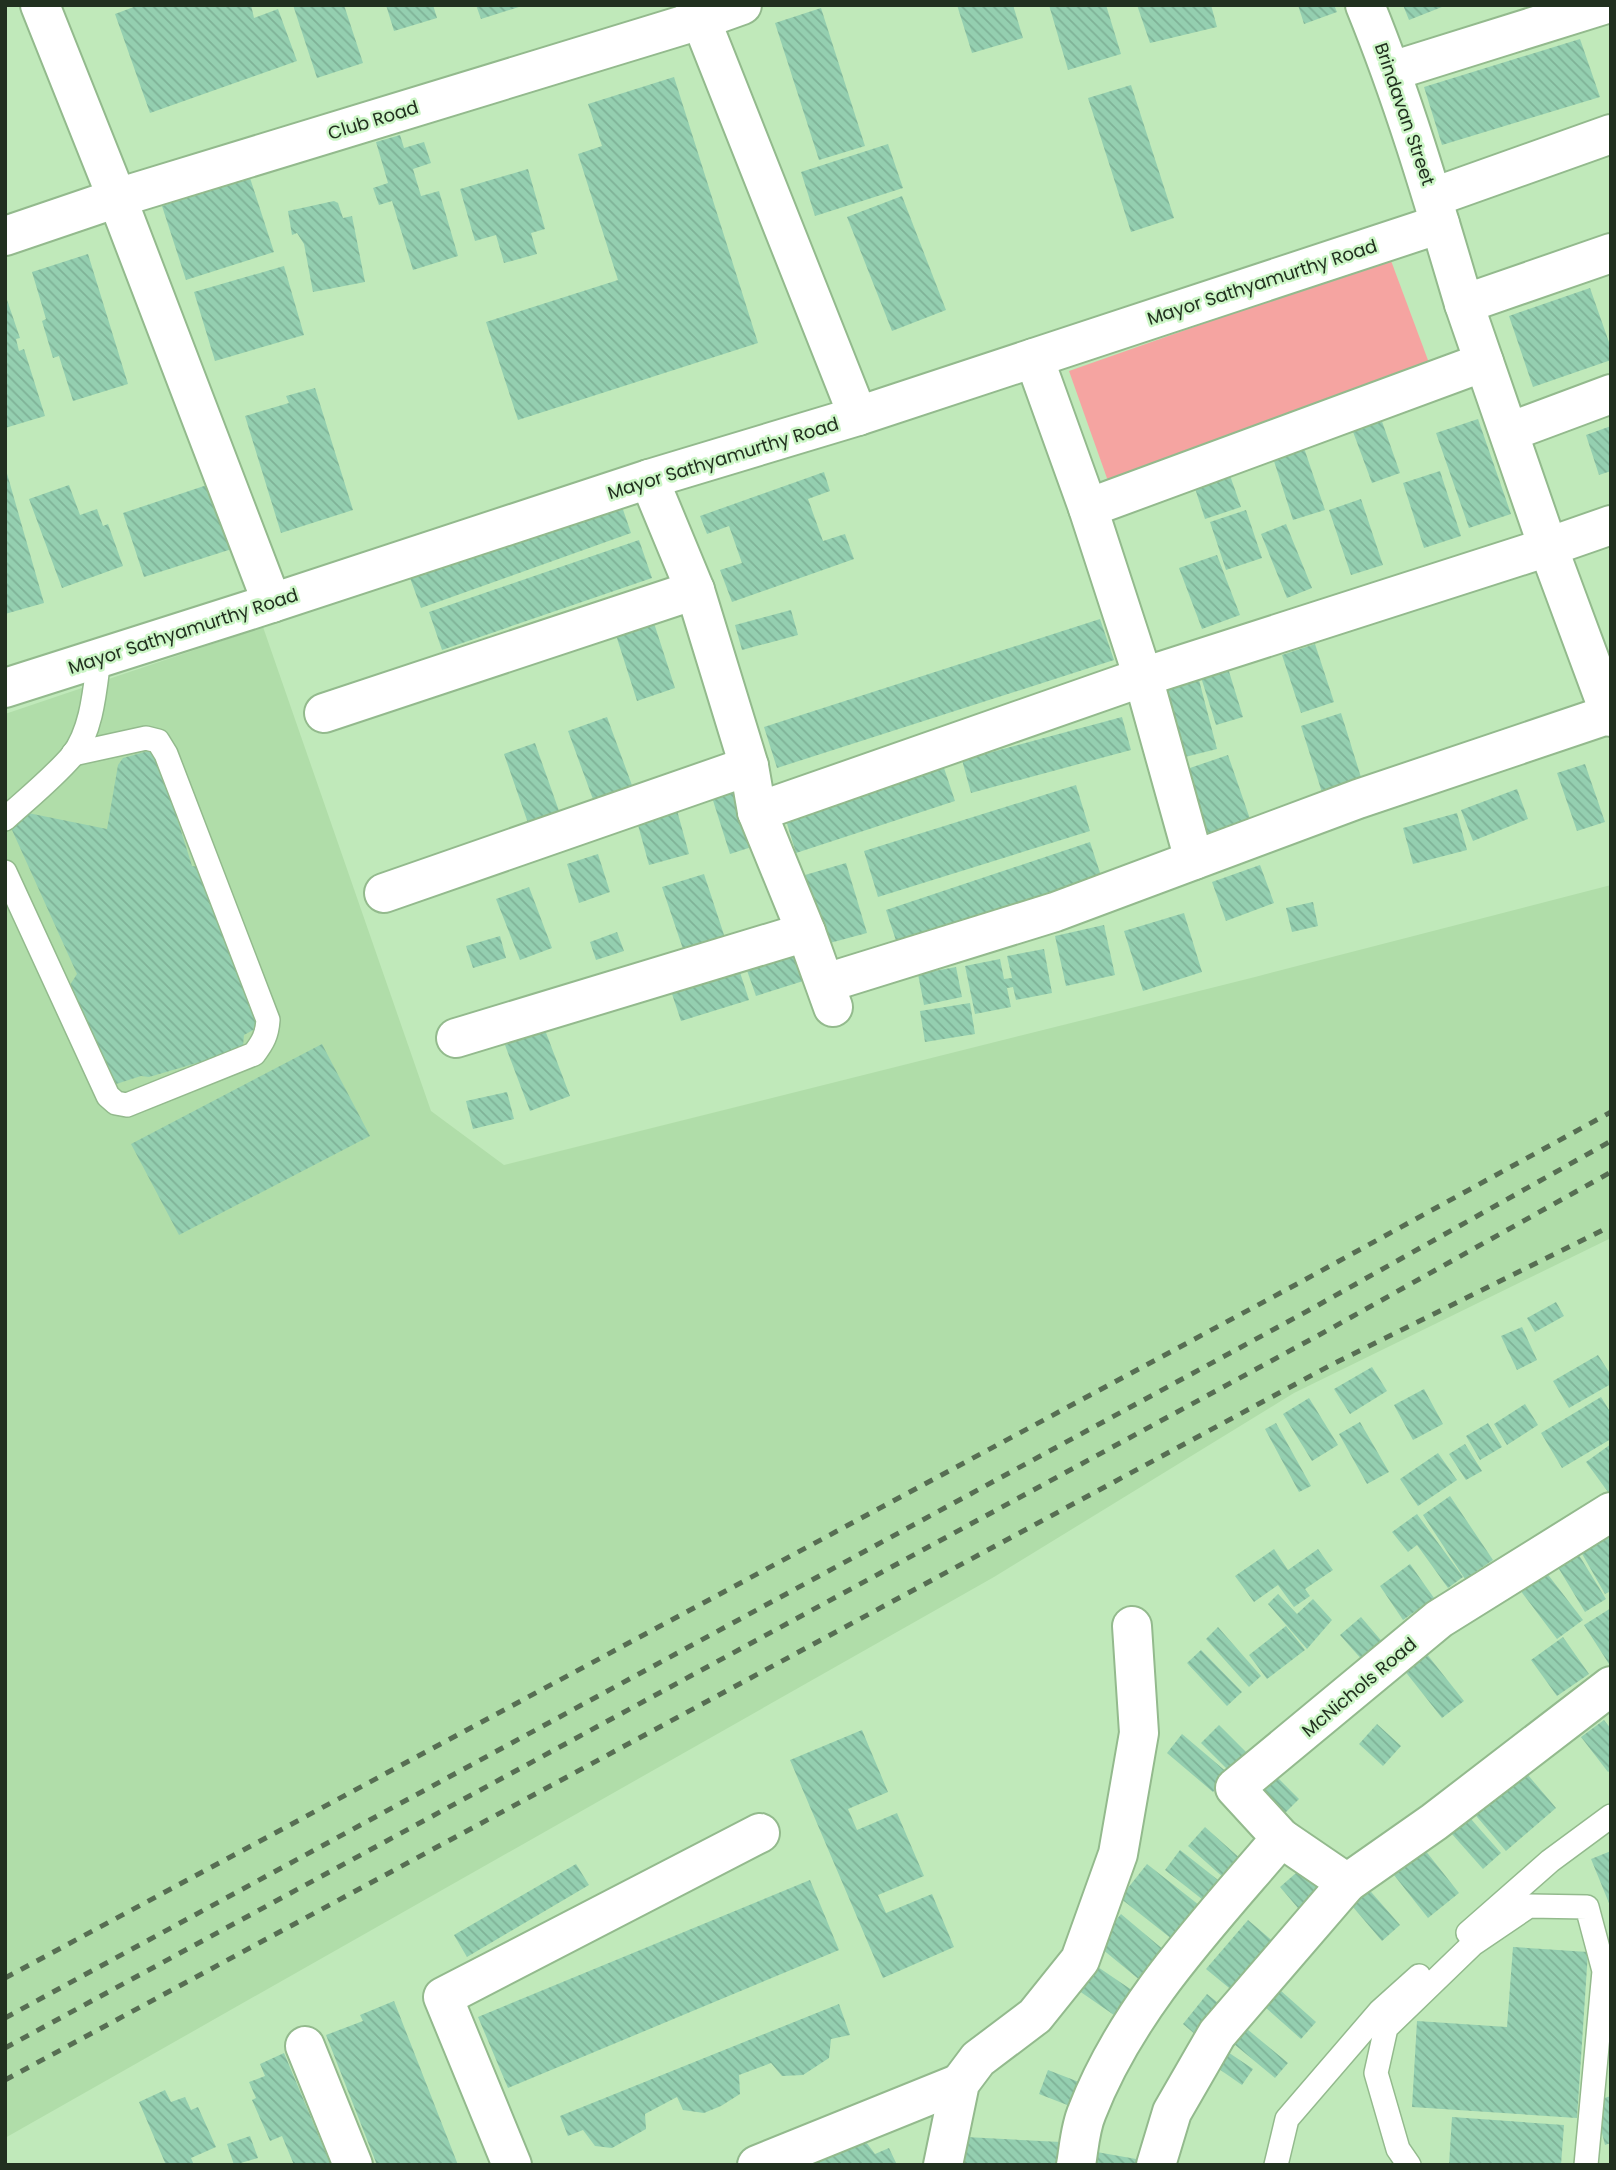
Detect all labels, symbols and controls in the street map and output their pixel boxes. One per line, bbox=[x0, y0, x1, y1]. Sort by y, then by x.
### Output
street label: Brindavan Street bbox=[1369, 39, 1441, 189]
street label: Club Road bbox=[325, 94, 421, 146]
street label: Mayor Sathyamurthy Road bbox=[1144, 233, 1380, 331]
street label: Mayor Sathyamurthy Road bbox=[604, 411, 842, 505]
street label: Mayor Sathyamurthy Road bbox=[65, 582, 301, 680]
street label: McNichols Road bbox=[1296, 1631, 1422, 1743]

